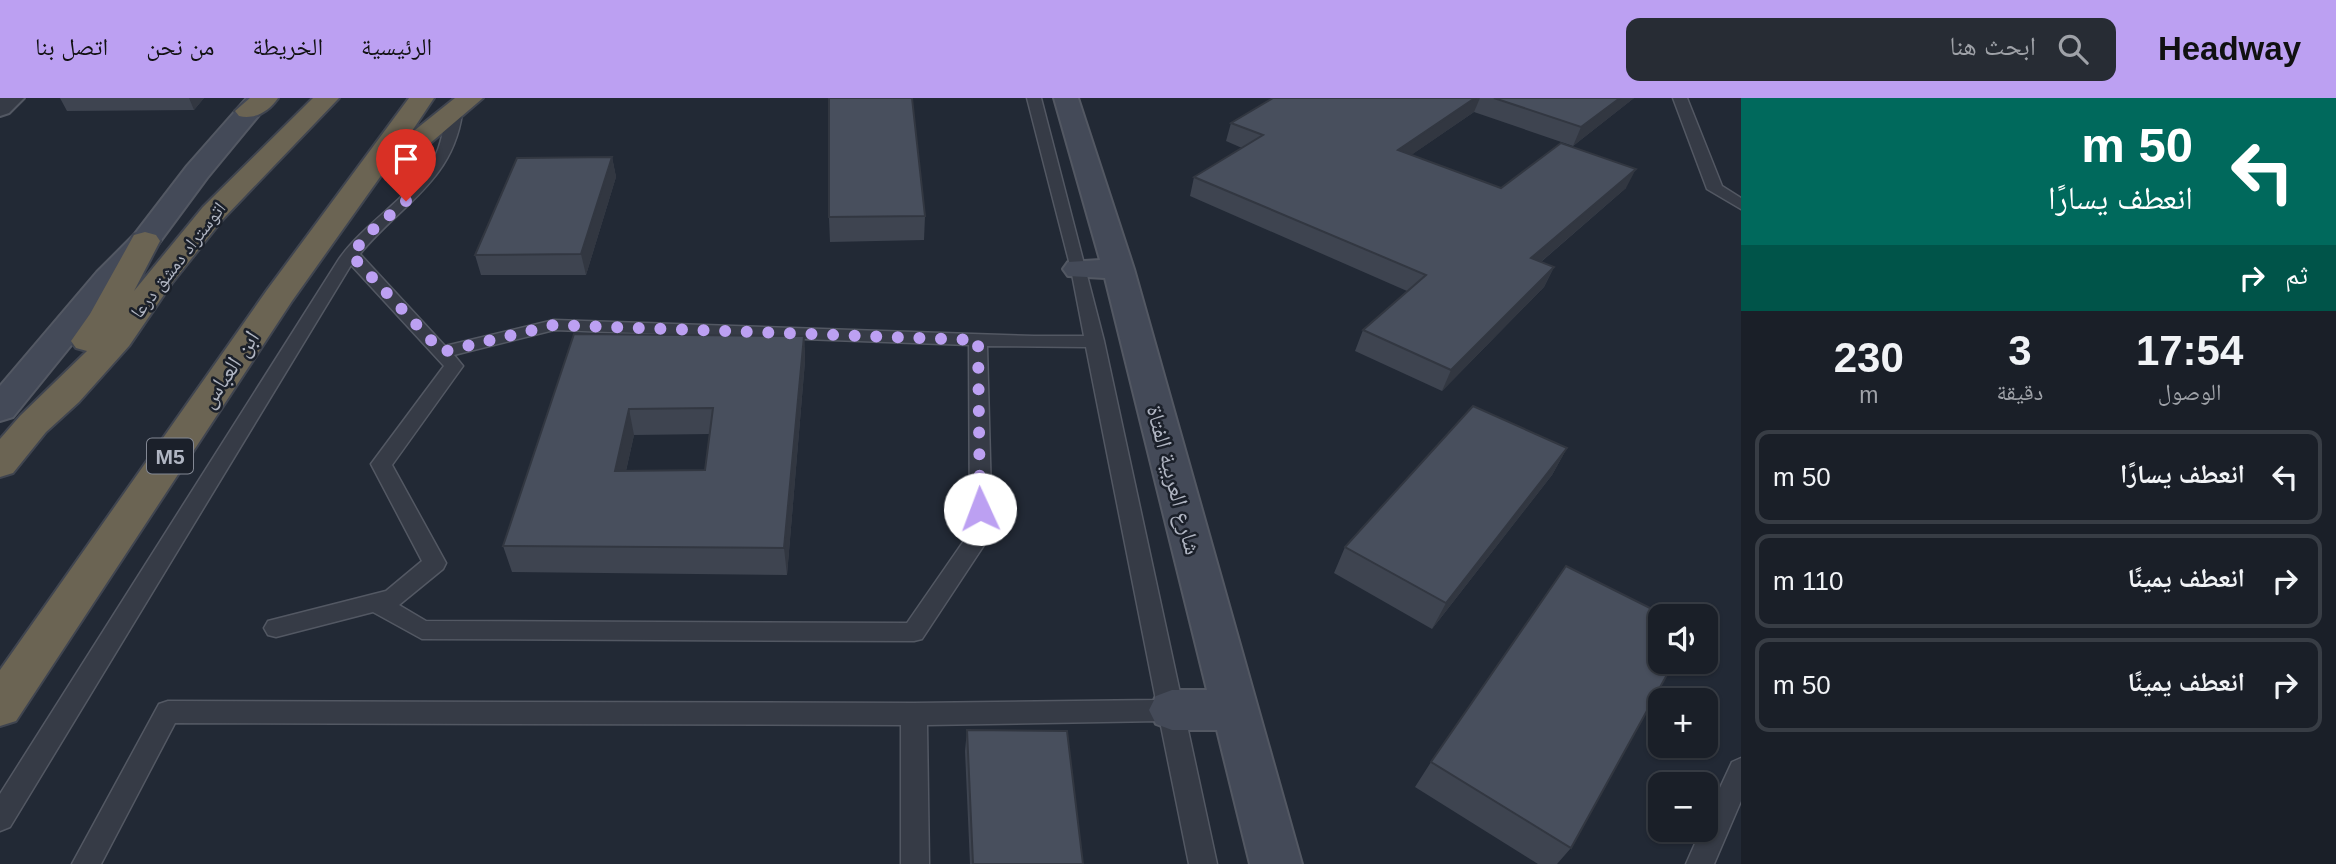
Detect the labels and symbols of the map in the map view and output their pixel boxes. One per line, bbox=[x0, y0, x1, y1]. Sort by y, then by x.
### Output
pin bbox=[376, 129, 436, 201]
street label: اتوستراد دمشق درعا bbox=[126, 198, 230, 323]
street label: ابن العباس bbox=[194, 326, 265, 413]
street label: شارع العربية الفتاة bbox=[1140, 403, 1206, 558]
road number: M5 bbox=[147, 438, 193, 474]
position arrow bbox=[943, 472, 1017, 546]

